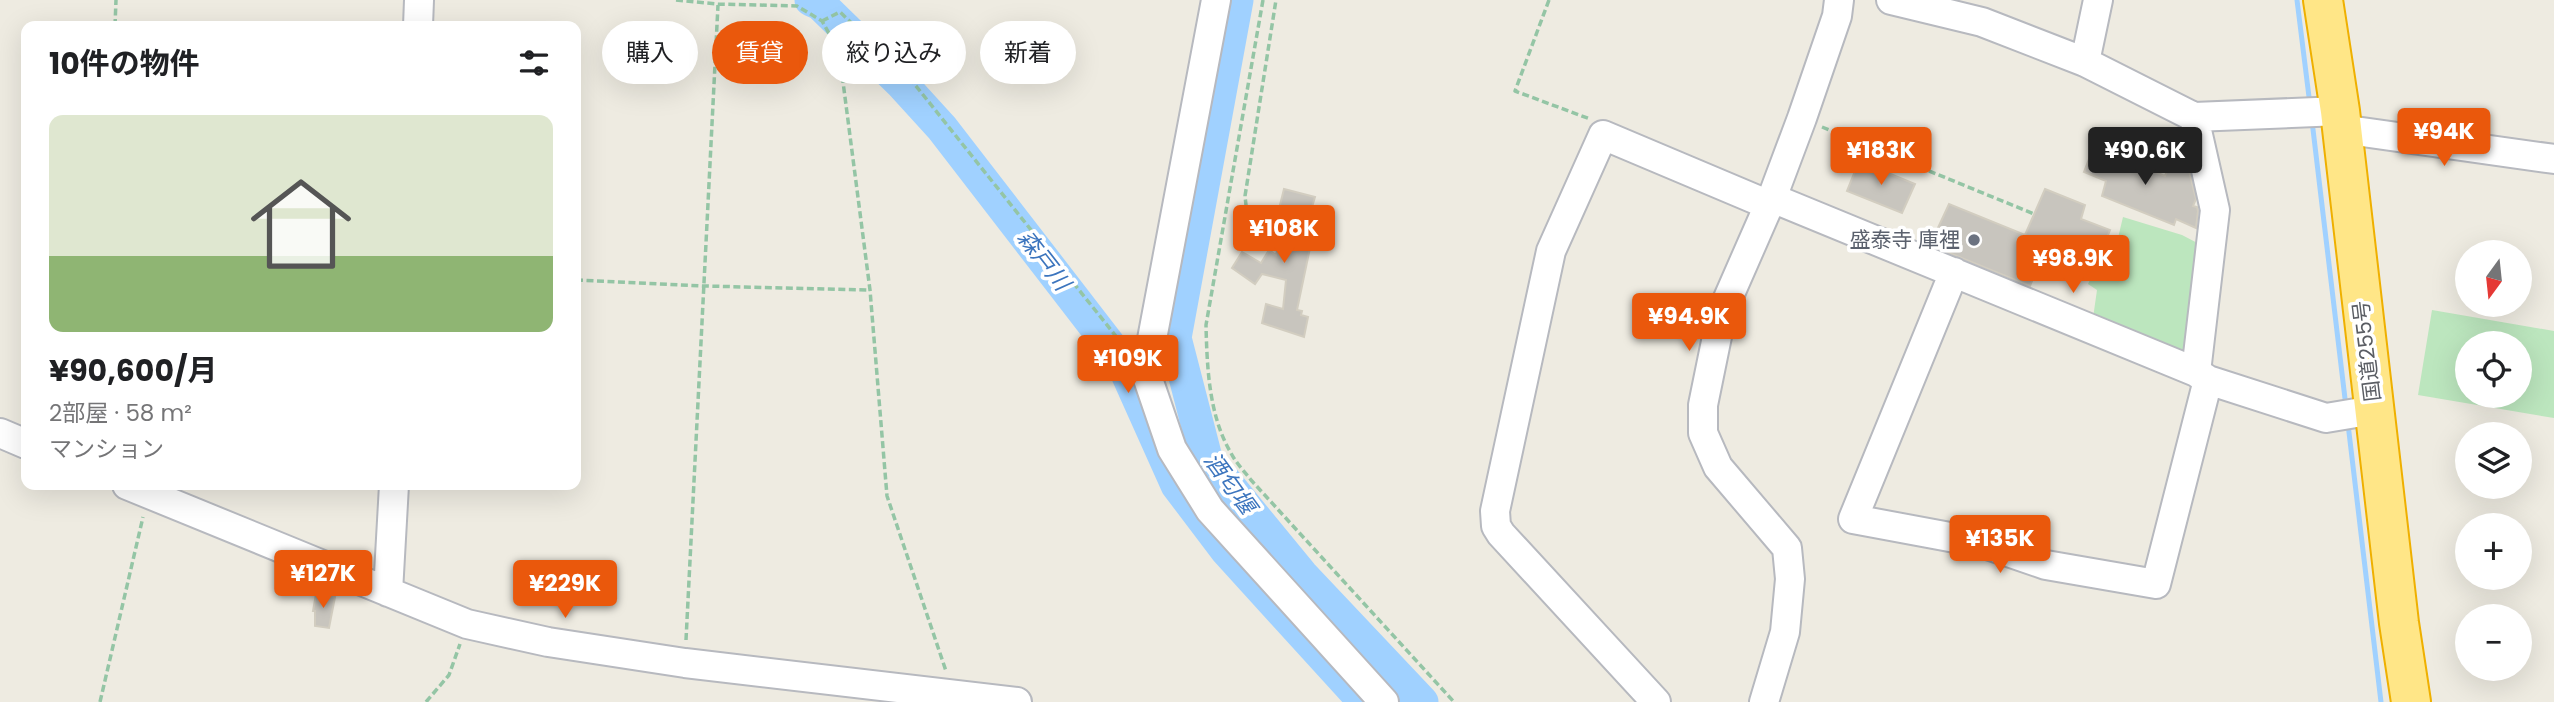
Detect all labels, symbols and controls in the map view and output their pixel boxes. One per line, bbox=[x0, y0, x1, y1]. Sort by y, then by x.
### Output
chip: 購入 bbox=[602, 21, 698, 84]
chip: 賃貸 bbox=[712, 21, 808, 84]
chip: 絞り込み bbox=[822, 21, 966, 84]
chip: 新着 bbox=[980, 21, 1076, 84]
text: 10件の物件 bbox=[49, 42, 200, 85]
icon: filters bbox=[515, 44, 553, 82]
pin: ¥94K bbox=[2403, 108, 2485, 168]
text: ¥94K bbox=[2413, 115, 2475, 147]
pin: ¥183K bbox=[1832, 128, 1930, 187]
pin: ¥90.6K bbox=[2088, 128, 2202, 187]
text: ¥183K bbox=[1847, 134, 1915, 166]
text: ¥90.6K bbox=[2104, 134, 2186, 166]
icon: home bbox=[238, 161, 364, 287]
pin: ¥108K bbox=[1235, 205, 1333, 265]
text: ¥108K bbox=[1249, 212, 1319, 244]
water label: 森戸川 bbox=[1010, 223, 1080, 299]
place label: 盛泰寺 庫裡 bbox=[1849, 225, 1960, 254]
marker: 盛泰寺 庫裡 bbox=[1966, 232, 1982, 248]
pin: ¥98.9K bbox=[2016, 236, 2130, 295]
north arrow bbox=[2455, 240, 2532, 317]
map controls bbox=[2455, 240, 2532, 681]
text: ¥98.9K bbox=[2032, 242, 2114, 274]
pin: ¥94.9K bbox=[1632, 294, 1746, 353]
street label: 国道255号 bbox=[2346, 299, 2387, 403]
text: ¥94.9K bbox=[1648, 300, 1730, 332]
button: locate bbox=[2455, 331, 2532, 408]
pin: ¥109K bbox=[1079, 336, 1177, 395]
text: ¥109K bbox=[1093, 342, 1163, 374]
text: ¥90,600/月 bbox=[49, 349, 218, 392]
text: 2部屋 · 58 m² bbox=[49, 397, 192, 429]
button: layers bbox=[2455, 422, 2532, 499]
text: マンション bbox=[49, 433, 164, 465]
water label: 酒匂堰 bbox=[1197, 446, 1266, 524]
button: + bbox=[2455, 513, 2532, 590]
pin: ¥135K bbox=[1951, 516, 2049, 575]
text: ¥135K bbox=[1966, 522, 2034, 554]
pin: ¥127K bbox=[274, 550, 372, 610]
text: ¥127K bbox=[290, 557, 356, 589]
pin: ¥229K bbox=[516, 560, 614, 620]
text: ¥229K bbox=[529, 567, 601, 599]
button: − bbox=[2455, 604, 2532, 681]

